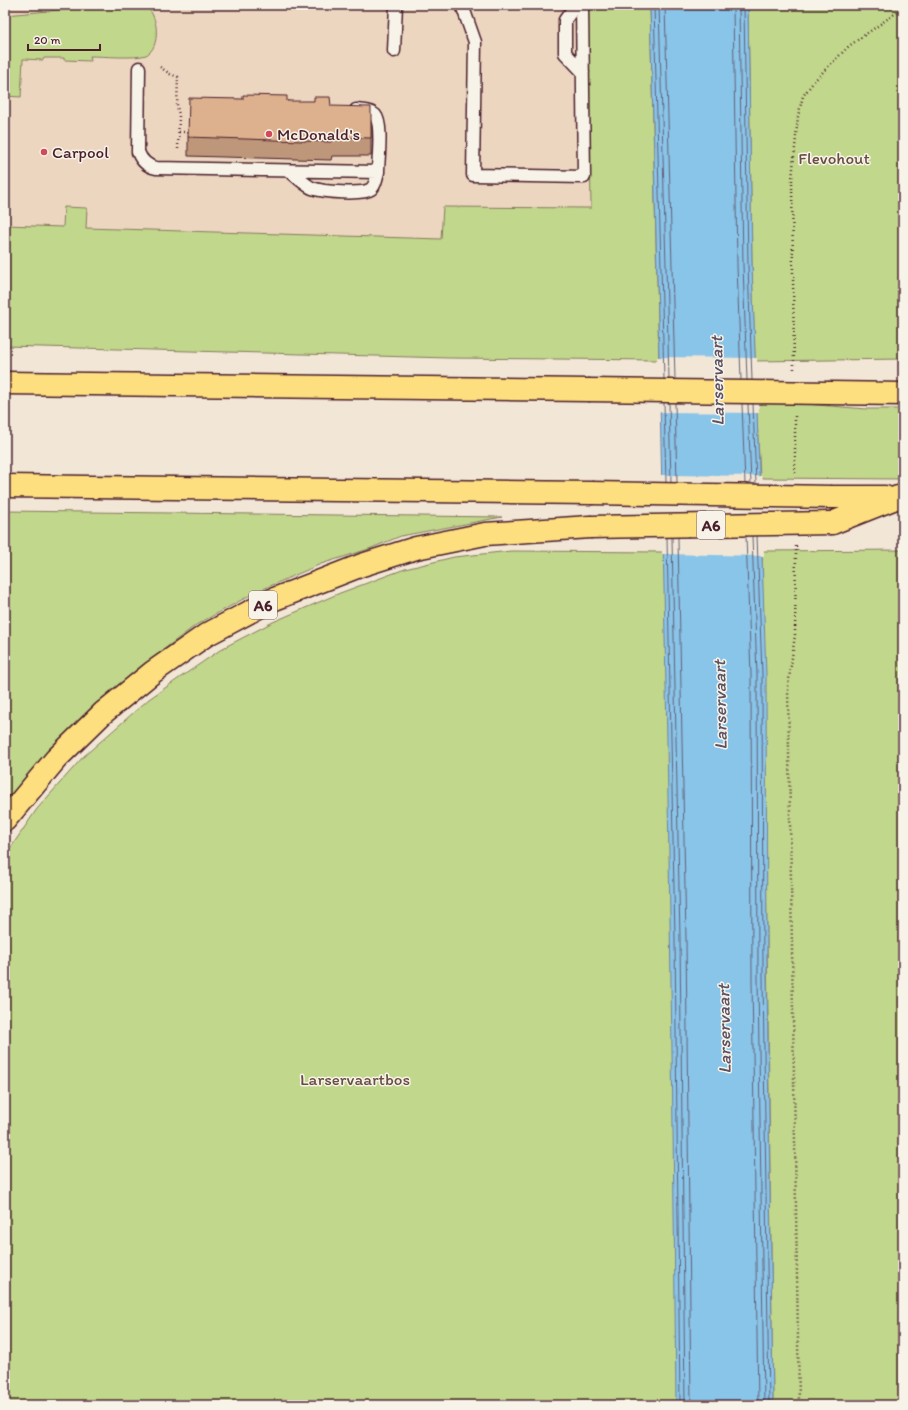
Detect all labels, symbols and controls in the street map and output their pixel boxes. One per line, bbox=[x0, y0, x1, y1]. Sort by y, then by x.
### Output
scale bar bbox=[28, 26, 100, 52]
text: 20 m bbox=[34, 33, 61, 47]
place label: McDonald's bbox=[277, 124, 360, 144]
marker: McDonald's bbox=[264, 129, 274, 139]
place label: Carpool bbox=[52, 142, 109, 162]
marker: Carpool bbox=[39, 147, 49, 157]
park label: Flevohout bbox=[798, 148, 870, 168]
water label: Larservaart bbox=[705, 334, 729, 426]
road number: A6 bbox=[697, 511, 725, 539]
road number: A6 bbox=[249, 591, 277, 619]
water label: Larservaart bbox=[708, 658, 732, 750]
water label: Larservaart bbox=[712, 982, 736, 1074]
park label: Larservaartbos bbox=[300, 1069, 410, 1089]

